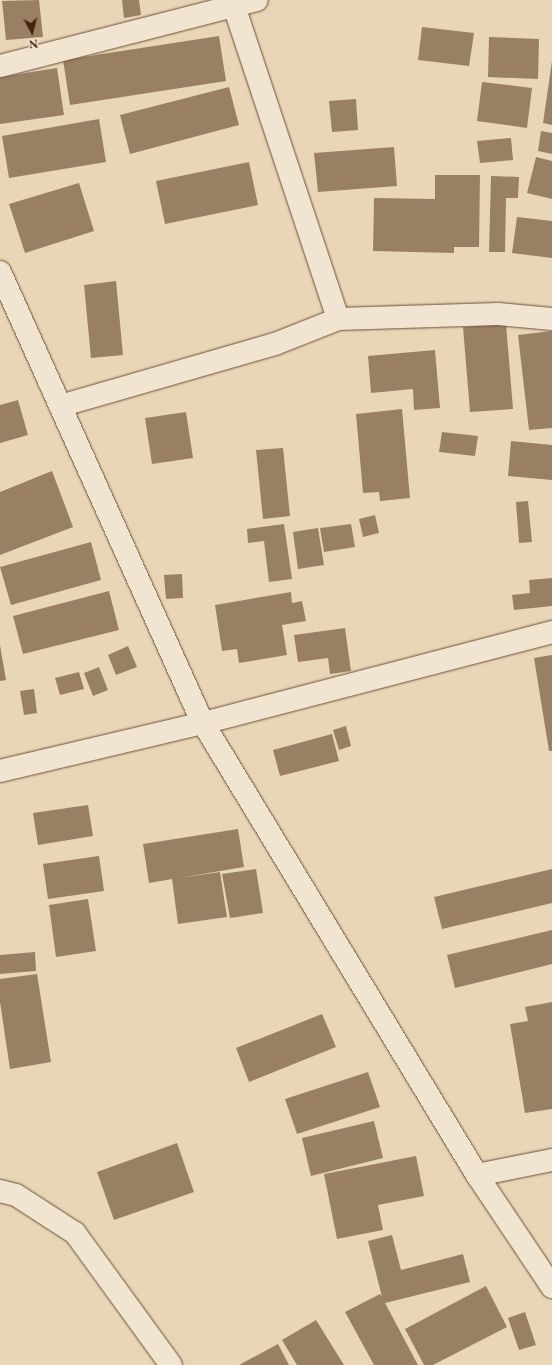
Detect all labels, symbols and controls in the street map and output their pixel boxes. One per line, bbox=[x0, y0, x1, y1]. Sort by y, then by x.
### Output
north arrow bbox=[12, 12, 52, 52]
text: N bbox=[28, 36, 39, 51]

